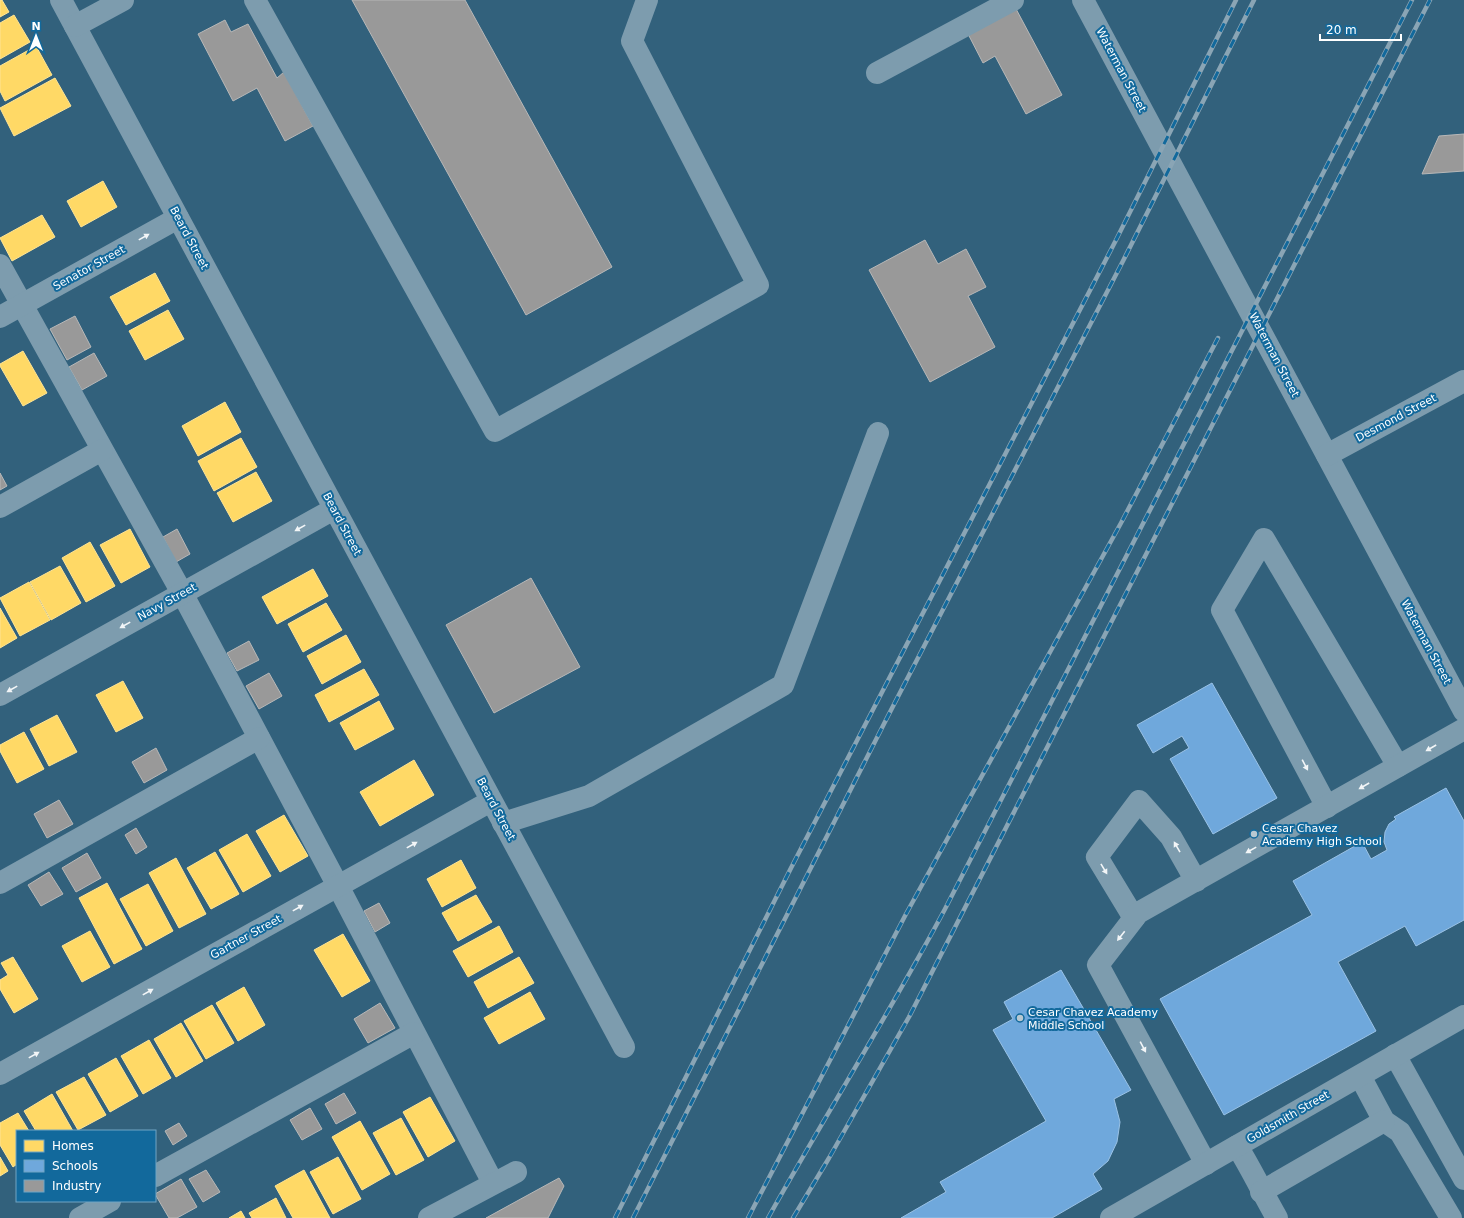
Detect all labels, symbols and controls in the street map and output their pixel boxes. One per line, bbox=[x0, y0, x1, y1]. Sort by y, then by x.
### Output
north arrow bbox=[16, 16, 56, 56]
scale bar bbox=[1320, 16, 1401, 42]
text: N bbox=[31, 20, 41, 33]
text: 20 m bbox=[1326, 23, 1357, 37]
street label: Waterman Street bbox=[1093, 26, 1149, 115]
street label: Beard Street bbox=[167, 204, 211, 272]
one-way arrow bbox=[138, 233, 150, 240]
street label: Senator Street bbox=[51, 243, 128, 293]
street label: Waterman Street bbox=[1246, 311, 1302, 400]
street label: Desmond Street bbox=[1354, 391, 1439, 445]
street label: Beard Street bbox=[320, 490, 364, 558]
one-way arrow bbox=[294, 524, 306, 531]
street label: Navy Street bbox=[135, 580, 199, 623]
street label: Waterman Street bbox=[1398, 598, 1454, 687]
one-way arrow bbox=[119, 622, 131, 629]
one-way arrow bbox=[6, 685, 18, 692]
one-way arrow bbox=[1425, 744, 1437, 751]
one-way arrow bbox=[1302, 760, 1308, 771]
street label: Beard Street bbox=[474, 775, 518, 843]
one-way arrow bbox=[1358, 782, 1370, 789]
place label: Cesar Chavez Academy High School bbox=[1262, 822, 1382, 848]
marker: Cesar Chavez Academy High School bbox=[1249, 829, 1259, 839]
one-way arrow bbox=[1173, 841, 1180, 853]
one-way arrow bbox=[406, 842, 417, 848]
one-way arrow bbox=[1245, 846, 1257, 853]
one-way arrow bbox=[1101, 863, 1108, 875]
one-way arrow bbox=[292, 905, 304, 912]
street label: Gartner Street bbox=[208, 912, 284, 962]
one-way arrow bbox=[1116, 930, 1125, 941]
one-way arrow bbox=[142, 988, 154, 995]
place label: Cesar Chavez Academy Middle School bbox=[1028, 1006, 1158, 1032]
marker: Cesar Chavez Academy Middle School bbox=[1015, 1013, 1025, 1023]
one-way arrow bbox=[1139, 1041, 1146, 1052]
one-way arrow bbox=[28, 1052, 40, 1058]
street label: Goldsmith Street bbox=[1244, 1088, 1332, 1146]
legend bbox=[16, 1130, 156, 1202]
text: Homes bbox=[52, 1139, 94, 1153]
text: Schools bbox=[52, 1159, 98, 1173]
text: Industry bbox=[52, 1179, 101, 1193]

